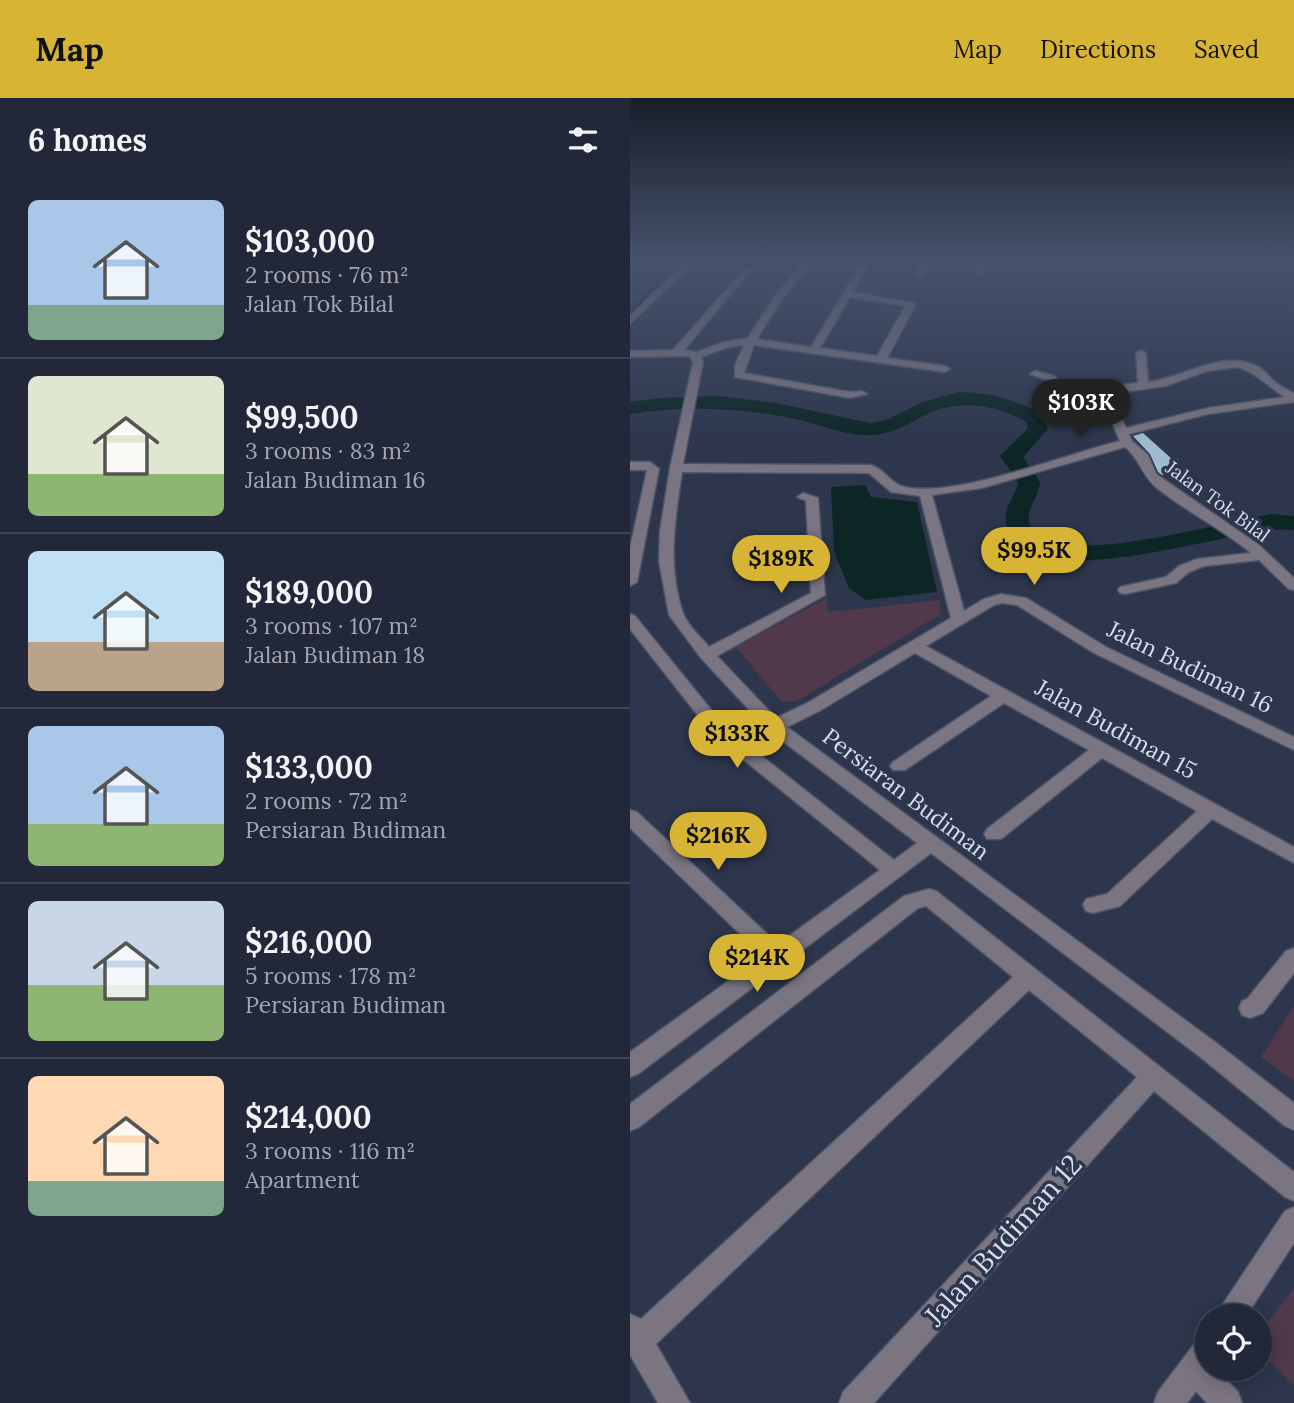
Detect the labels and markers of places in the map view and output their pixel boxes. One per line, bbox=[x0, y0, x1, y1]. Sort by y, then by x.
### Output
pin: $103K bbox=[1032, 380, 1130, 439]
pin: $99.5K bbox=[977, 528, 1091, 587]
pin: $189K bbox=[732, 536, 830, 595]
pin: $133K bbox=[688, 710, 786, 770]
pin: $216K bbox=[669, 812, 767, 872]
pin: $214K bbox=[708, 934, 806, 994]

